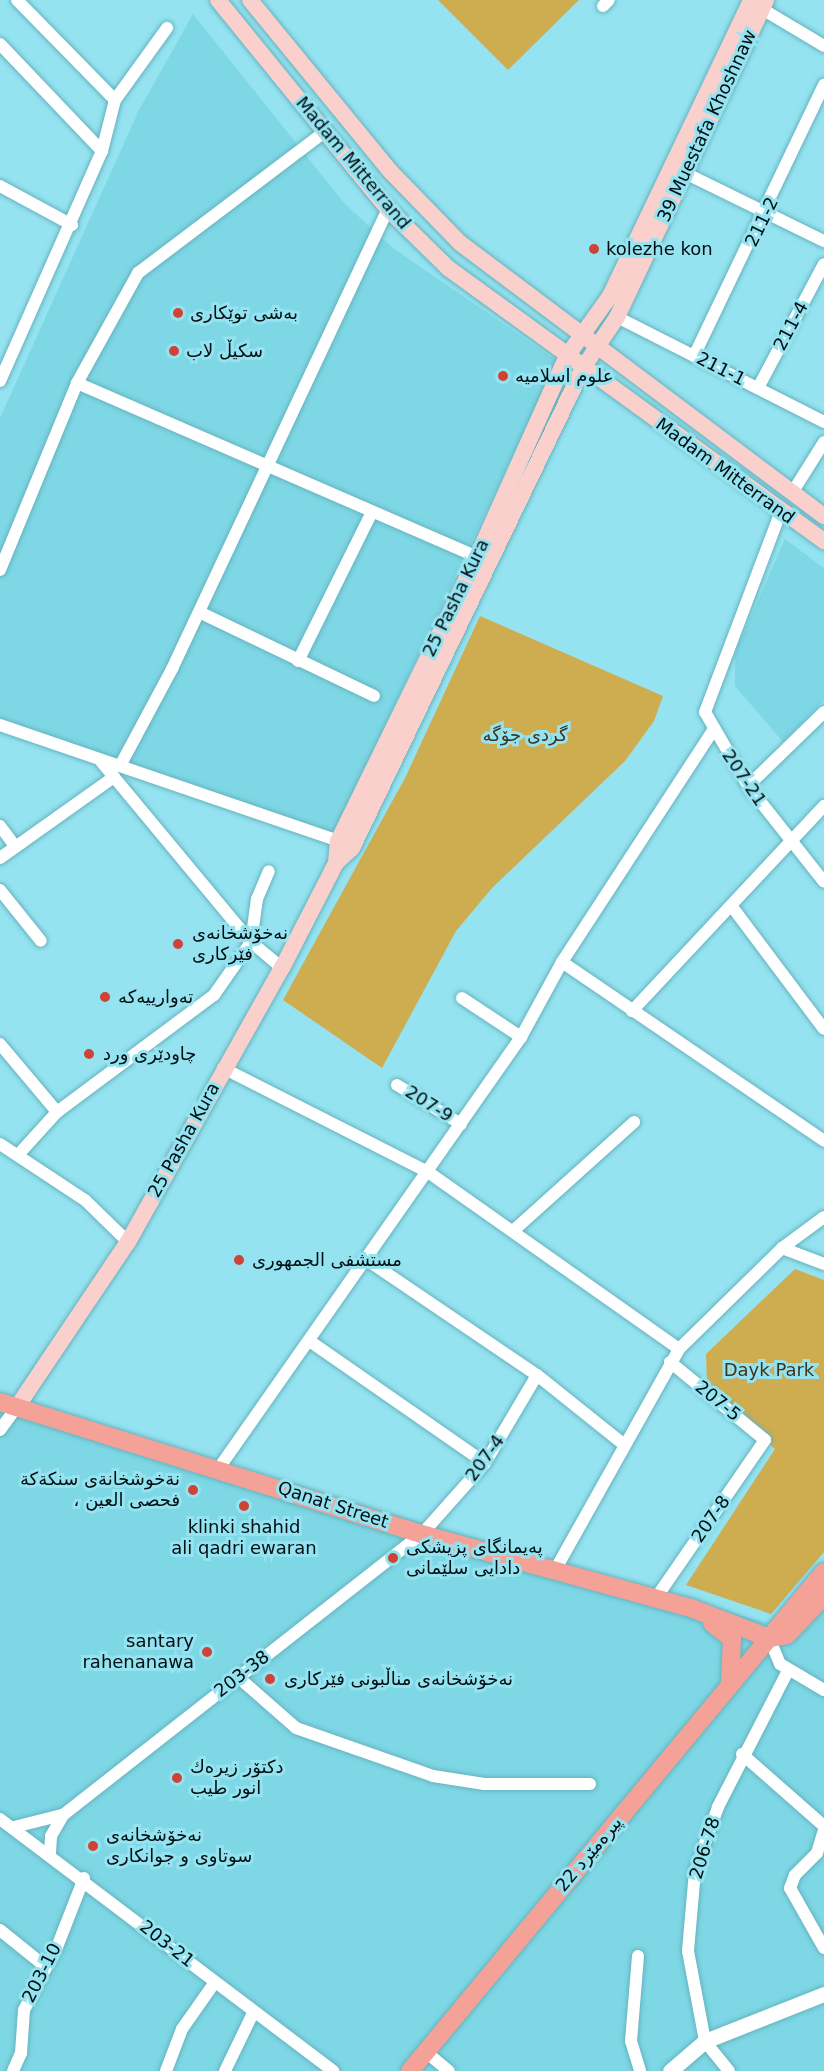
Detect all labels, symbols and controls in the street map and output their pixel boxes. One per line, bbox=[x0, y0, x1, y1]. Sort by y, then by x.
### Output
street label: 39 Muestafa Khoshnaw bbox=[653, 27, 761, 225]
street label: Madam Mitterrand bbox=[291, 92, 415, 234]
street label: 211-2 bbox=[741, 194, 783, 250]
place label: kolezhe kon bbox=[606, 238, 713, 260]
marker: kolezhe kon bbox=[587, 242, 601, 256]
street label: 211-4 bbox=[769, 298, 813, 354]
place label: بە‌شی توێكاری bbox=[190, 302, 298, 324]
marker: بە‌شی توێكاری bbox=[171, 306, 185, 320]
place label: سكیڵ لاب bbox=[186, 340, 263, 362]
marker: سكیڵ لاب bbox=[167, 344, 181, 358]
street label: 211-1 bbox=[693, 348, 749, 390]
place label: علوم اسلاميه bbox=[515, 365, 613, 387]
marker: علوم اسلاميه bbox=[496, 369, 510, 383]
street label: Madam Mitterrand bbox=[651, 413, 799, 529]
street label: 25 Pasha Kura bbox=[418, 536, 494, 660]
park label: گردی جۆگە bbox=[483, 724, 567, 746]
street label: 207-21 bbox=[717, 746, 771, 810]
place label: نەخۆشخانەی فێرکاری bbox=[192, 923, 288, 966]
marker: نەخۆشخانەی فێرکاری bbox=[169, 935, 187, 953]
place label: تەوارییەکە bbox=[118, 986, 193, 1008]
marker: تەوارییەکە bbox=[96, 988, 114, 1006]
place label: چاودێری ورد bbox=[103, 1043, 196, 1065]
marker: چاودێری ورد bbox=[80, 1045, 98, 1063]
street label: 25 Pasha Kura bbox=[144, 1079, 224, 1201]
street label: 207-9 bbox=[401, 1081, 457, 1127]
place label: مستشفى الجمهورى bbox=[252, 1249, 402, 1271]
marker: مستشفى الجمهورى bbox=[230, 1251, 248, 1269]
park label: Dayk Park bbox=[724, 1359, 814, 1381]
street label: 207-5 bbox=[691, 1376, 745, 1426]
street label: 207-4 bbox=[461, 1430, 509, 1486]
place label: نةخوشخانةى سنكةكة ، فحصى العين bbox=[20, 1469, 180, 1512]
street label: Qanat Street bbox=[275, 1477, 391, 1533]
marker: نةخوشخانةى سنكةكة ، فحصى العين bbox=[184, 1481, 202, 1499]
street label: 207-8 bbox=[687, 1491, 735, 1547]
marker: klinki shahid ali qadri ewaran bbox=[235, 1497, 253, 1515]
place label: klinki shahid ali qadri ewaran bbox=[171, 1517, 317, 1559]
place label: پەیمانگای پزیشکی دادایی سلێمانی bbox=[406, 1537, 543, 1580]
marker: پەیمانگای پزیشکی دادایی سلێمانی bbox=[384, 1549, 402, 1567]
place label: santary rahenanawa bbox=[82, 1631, 194, 1674]
marker: santary rahenanawa bbox=[198, 1643, 216, 1661]
street label: 203-38 bbox=[210, 1646, 274, 1702]
place label: نەخۆشخانەی مناڵبونی فێرکاری bbox=[284, 1668, 513, 1690]
marker: نەخۆشخانەی مناڵبونی فێرکاری bbox=[261, 1670, 279, 1688]
place label: دکتۆر زیرەك انور طیب bbox=[190, 1757, 284, 1800]
marker: دکتۆر زیرەك انور طیب bbox=[168, 1769, 186, 1787]
street label: 22 پیرەمێرد bbox=[551, 1812, 627, 1896]
street label: 206-78 bbox=[685, 1814, 725, 1882]
place label: نەخۆشخانەی سوتاوی و جوانکاری bbox=[106, 1825, 252, 1868]
marker: نەخۆشخانەی سوتاوی و جوانکاری bbox=[84, 1837, 102, 1855]
street label: 203-21 bbox=[135, 1916, 199, 1972]
street label: 203-10 bbox=[18, 1940, 66, 2006]

